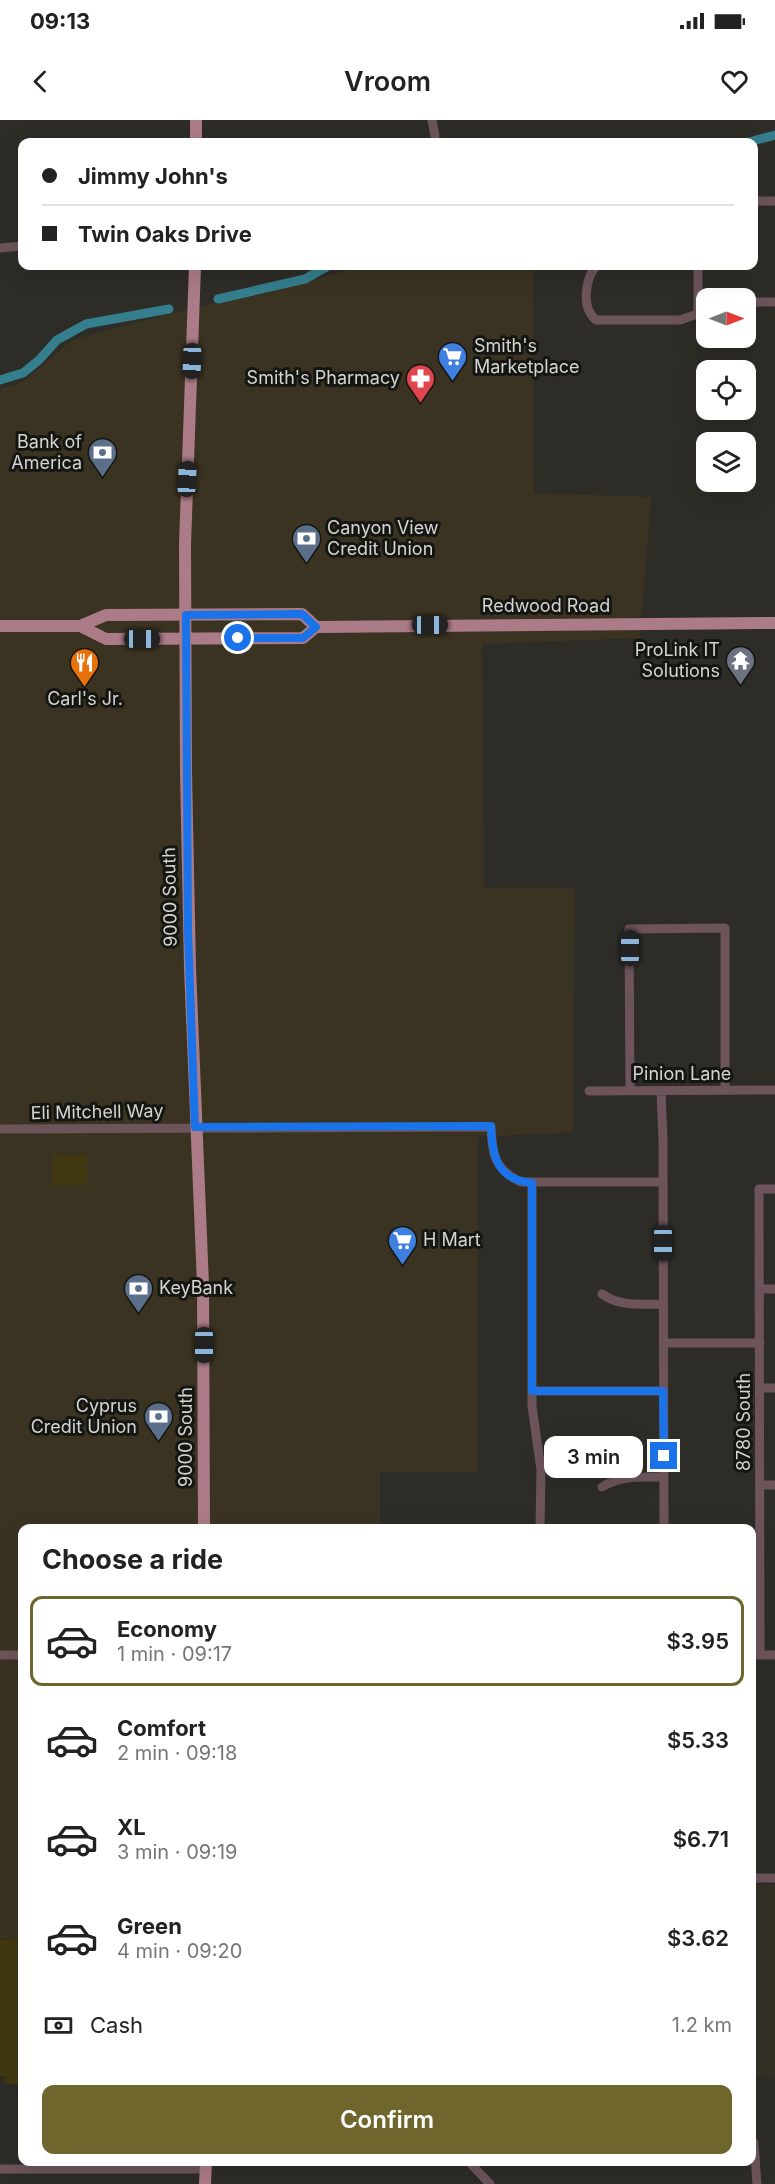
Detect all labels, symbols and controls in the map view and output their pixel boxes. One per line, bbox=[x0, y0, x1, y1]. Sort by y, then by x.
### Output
text: 09:13 bbox=[30, 8, 90, 34]
icon: back bbox=[24, 65, 57, 98]
text: Vroom bbox=[344, 65, 431, 98]
icon: heart bbox=[718, 65, 751, 98]
text: Jimmy John's bbox=[78, 163, 228, 189]
text: Twin Oaks Drive bbox=[78, 221, 252, 247]
north arrow bbox=[696, 288, 756, 348]
map controls bbox=[696, 288, 756, 492]
place label: Smith's Marketplace bbox=[474, 335, 580, 377]
supermarket icon: Smith's Marketplace bbox=[437, 340, 469, 382]
car bbox=[182, 343, 202, 379]
button: locate bbox=[696, 360, 756, 420]
pharmacy icon: Smith's Pharmacy bbox=[405, 362, 437, 404]
place label: Smith's Pharmacy bbox=[247, 367, 400, 388]
place label: Bank of America bbox=[11, 431, 82, 473]
button: layers bbox=[696, 432, 756, 492]
bank icon: Bank of America bbox=[87, 436, 119, 478]
car bbox=[177, 461, 197, 497]
place label: Canyon View Credit Union bbox=[327, 517, 439, 559]
bank icon: Canyon View Credit Union bbox=[290, 522, 322, 564]
street label: Redwood Road bbox=[482, 595, 610, 616]
car bbox=[412, 616, 448, 634]
route start bbox=[224, 624, 251, 651]
car bbox=[124, 630, 160, 648]
place label: ProLink IT Solutions bbox=[635, 639, 720, 681]
temple icon: ProLink IT Solutions bbox=[725, 644, 757, 686]
restaurant icon: Carl's Jr. bbox=[69, 646, 101, 688]
place label: Carl's Jr. bbox=[47, 688, 123, 709]
street label: 9000 South bbox=[158, 847, 181, 947]
car bbox=[621, 930, 639, 966]
street label: Pinion Lane bbox=[633, 1063, 731, 1084]
street label: Eli Mitchell Way bbox=[30, 1100, 164, 1123]
supermarket icon: H Mart bbox=[386, 1224, 418, 1266]
car bbox=[654, 1225, 672, 1261]
place label: H Mart bbox=[423, 1229, 481, 1250]
bank icon: KeyBank bbox=[122, 1272, 154, 1314]
place label: KeyBank bbox=[159, 1277, 233, 1298]
car bbox=[195, 1327, 213, 1363]
street label: 8780 South bbox=[733, 1373, 754, 1471]
street label: 9000 South bbox=[175, 1387, 196, 1487]
place label: Cyprus Credit Union bbox=[31, 1395, 137, 1437]
bank icon: Cyprus Credit Union bbox=[142, 1400, 174, 1442]
callout: 3 min bbox=[544, 1435, 643, 1477]
route end bbox=[650, 1442, 677, 1469]
text: 3 min bbox=[567, 1445, 620, 1469]
text: Choose a ride bbox=[42, 1543, 223, 1576]
icon: car bbox=[45, 1614, 99, 1668]
text: Economy bbox=[117, 1616, 217, 1642]
text: $3.95 bbox=[666, 1628, 729, 1654]
text: 1 min · 09:17 bbox=[117, 1642, 232, 1666]
icon: car bbox=[45, 1713, 99, 1767]
text: Comfort bbox=[117, 1715, 206, 1741]
text: $5.33 bbox=[667, 1727, 729, 1753]
text: 2 min · 09:18 bbox=[117, 1741, 237, 1765]
icon: car bbox=[45, 1812, 99, 1866]
text: XL bbox=[117, 1814, 146, 1840]
text: $6.71 bbox=[673, 1826, 729, 1852]
text: 3 min · 09:19 bbox=[117, 1840, 238, 1864]
icon: car bbox=[45, 1911, 99, 1965]
text: Green bbox=[117, 1913, 182, 1939]
text: $3.62 bbox=[667, 1925, 729, 1951]
text: 4 min · 09:20 bbox=[117, 1939, 242, 1963]
icon: cash bbox=[42, 2009, 75, 2042]
text: Cash bbox=[90, 2012, 143, 2038]
text: 1.2 km bbox=[672, 2013, 732, 2037]
button: Confirm bbox=[42, 2085, 732, 2154]

